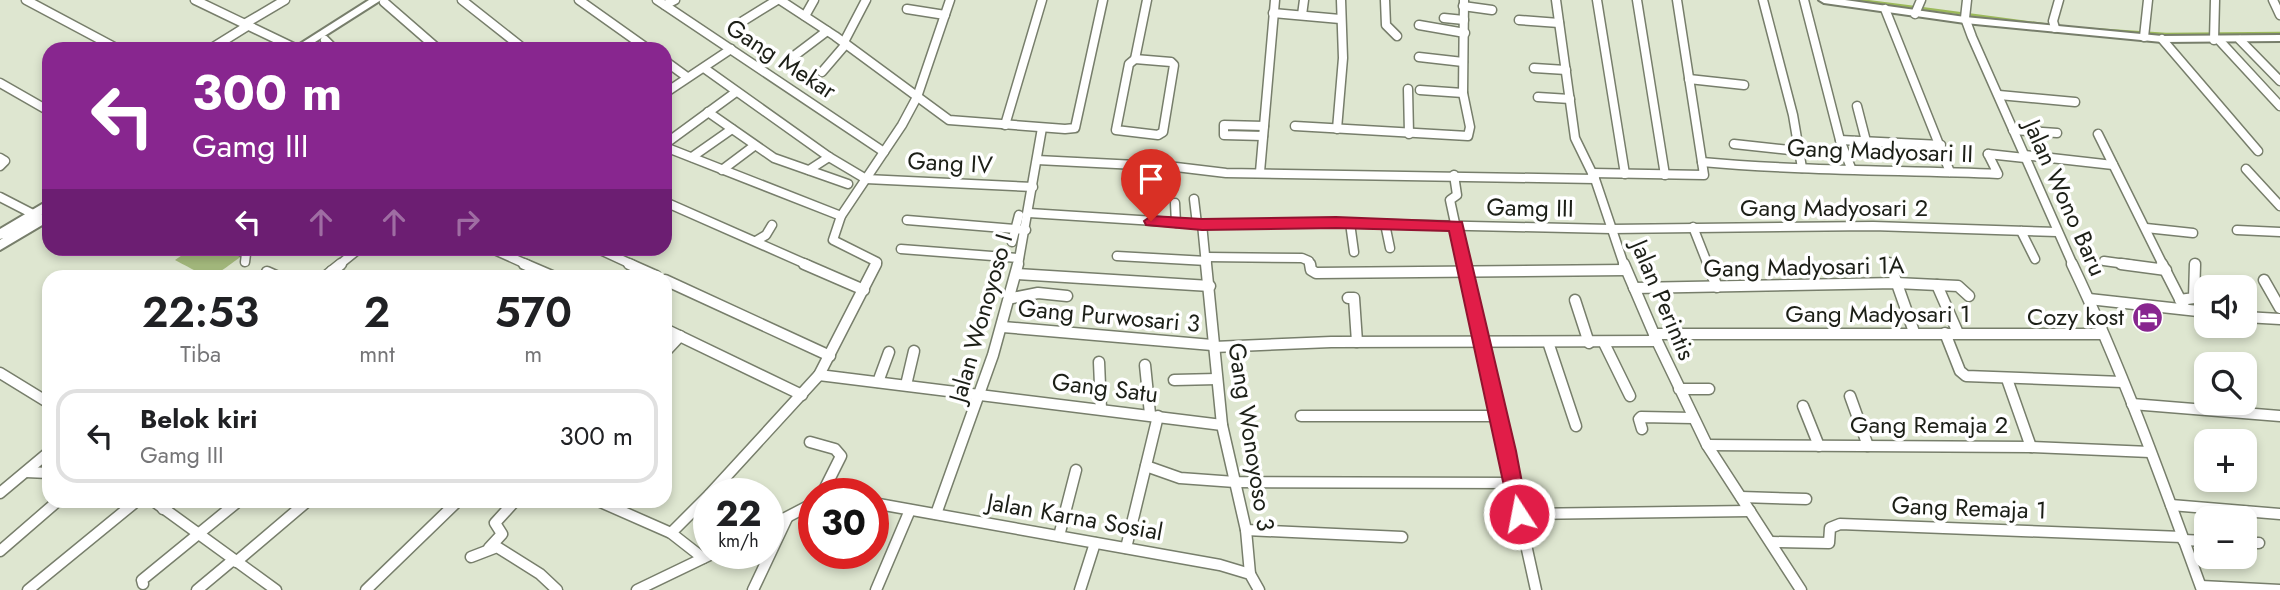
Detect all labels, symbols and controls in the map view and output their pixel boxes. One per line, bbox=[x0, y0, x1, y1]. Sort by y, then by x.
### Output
street label: Gang Mekar bbox=[719, 10, 844, 108]
text: 300 m bbox=[192, 58, 342, 128]
icon: left bbox=[77, 70, 168, 161]
street label: Jalan Wono Baru bbox=[2014, 111, 2116, 282]
text: Gamg III bbox=[192, 123, 309, 169]
street label: Gang Madyosari II bbox=[1786, 130, 1974, 171]
street label: Gang IV bbox=[906, 143, 994, 182]
pin bbox=[1121, 149, 1181, 221]
icon: arrive bbox=[1132, 160, 1170, 198]
street label: Gamg III bbox=[1486, 189, 1574, 226]
street label: Gang Madyosari 2 bbox=[1740, 190, 1928, 225]
icon: left bbox=[229, 203, 267, 241]
icon: ahead bbox=[302, 203, 340, 241]
icon: ahead bbox=[375, 203, 413, 241]
icon: right bbox=[448, 203, 486, 241]
street label: Jalan Wonoyoso I bbox=[939, 230, 1021, 409]
street label: Jalan Perintis bbox=[1621, 231, 1705, 365]
street label: Gang Madyosari 1A bbox=[1703, 247, 1905, 286]
map controls bbox=[2194, 275, 2257, 569]
button: sound bbox=[2194, 275, 2257, 338]
text: 22:53 bbox=[142, 282, 259, 343]
text: 2 bbox=[364, 282, 390, 343]
text: 570 bbox=[495, 282, 572, 343]
street label: Gang Purwosari 3 bbox=[1016, 290, 1202, 341]
street label: Gang Madyosari 1 bbox=[1785, 296, 1971, 331]
place label: Cozy kost bbox=[2027, 299, 2124, 334]
hotel icon: Cozy kost bbox=[2130, 300, 2164, 334]
text: Tiba bbox=[180, 337, 221, 371]
text: mnt bbox=[359, 337, 395, 371]
text: m bbox=[524, 337, 542, 371]
street label: Gang Wonoyoso 3 bbox=[1219, 340, 1284, 534]
button: search bbox=[2194, 352, 2257, 415]
street label: Gang Satu bbox=[1050, 364, 1160, 411]
text: Belok kiri bbox=[140, 400, 257, 438]
street label: Gang Remaja 2 bbox=[1850, 407, 2008, 442]
icon: left bbox=[81, 417, 119, 455]
text: 300 m bbox=[560, 417, 633, 455]
button: + bbox=[2194, 429, 2257, 492]
text: Gamg III bbox=[140, 438, 224, 472]
position arrow bbox=[1482, 477, 1556, 551]
speed limit sign: 30 bbox=[798, 478, 889, 569]
street label: Jalan Karna Sosial bbox=[981, 483, 1166, 549]
street label: Gang Remaja 1 bbox=[1891, 487, 2047, 528]
text: 22 bbox=[716, 489, 761, 539]
button: − bbox=[2194, 506, 2257, 569]
text: km/h bbox=[718, 528, 759, 554]

